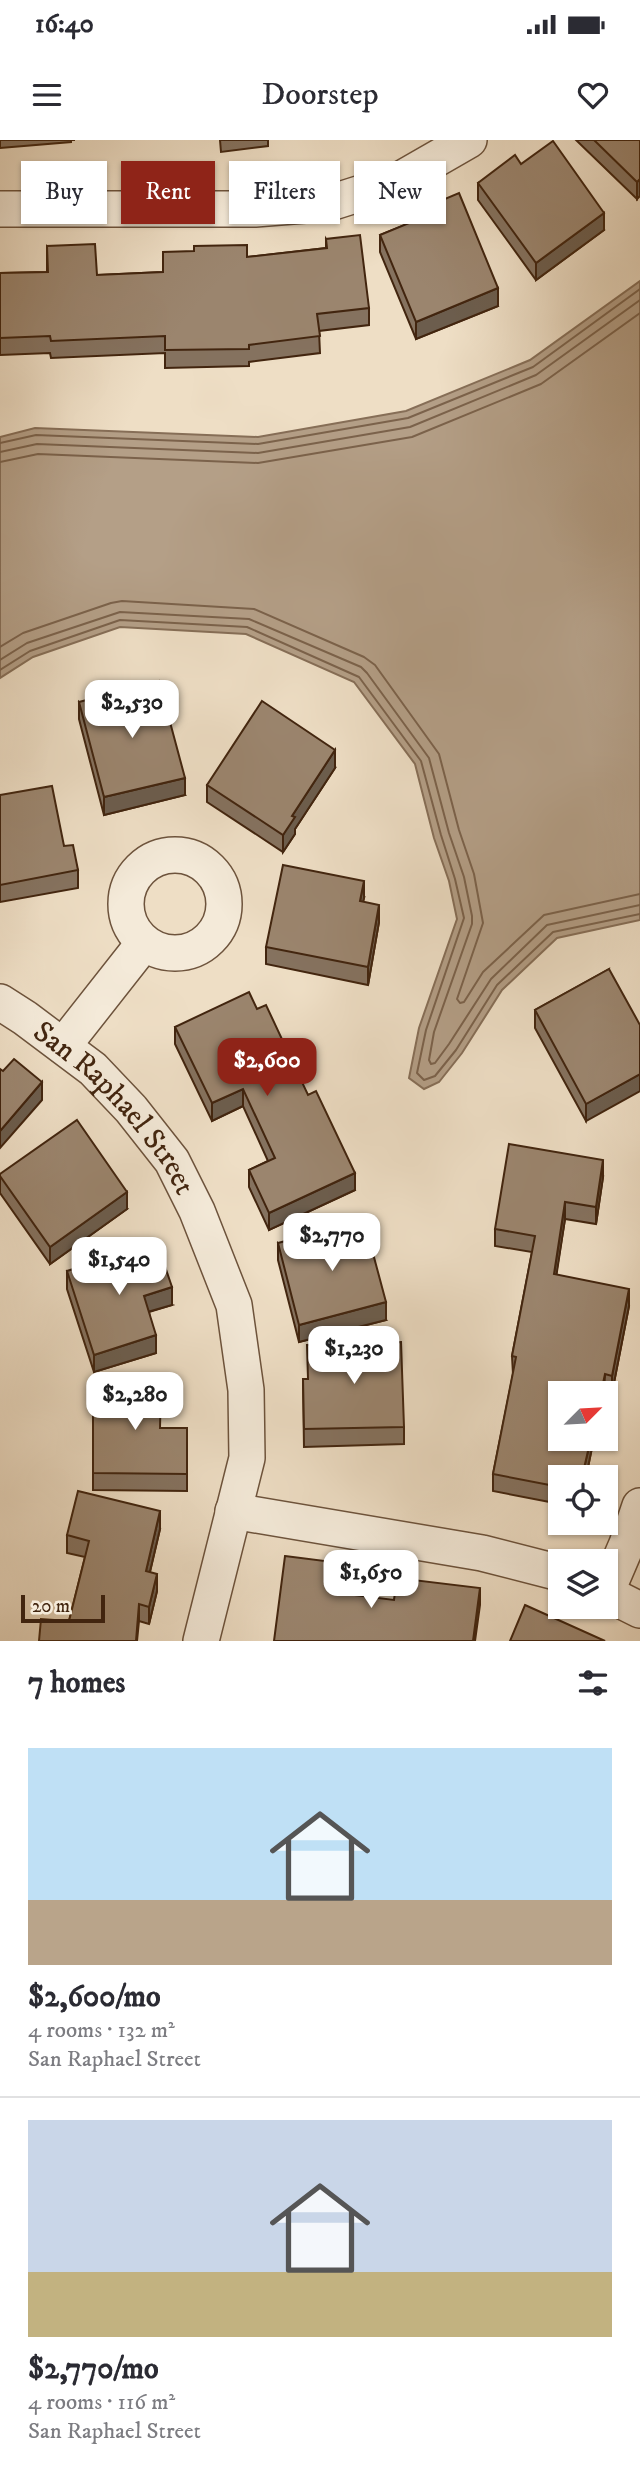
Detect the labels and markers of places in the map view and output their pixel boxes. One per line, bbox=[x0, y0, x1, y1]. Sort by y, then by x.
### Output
pin: $2,530 bbox=[75, 680, 189, 740]
pin: $2,600 bbox=[210, 1038, 324, 1098]
pin: $2,770 bbox=[275, 1214, 389, 1273]
pin: $1,540 bbox=[62, 1238, 176, 1297]
pin: $1,230 bbox=[297, 1326, 411, 1386]
pin: $2,280 bbox=[78, 1372, 192, 1432]
pin: $1,650 bbox=[314, 1550, 428, 1610]

